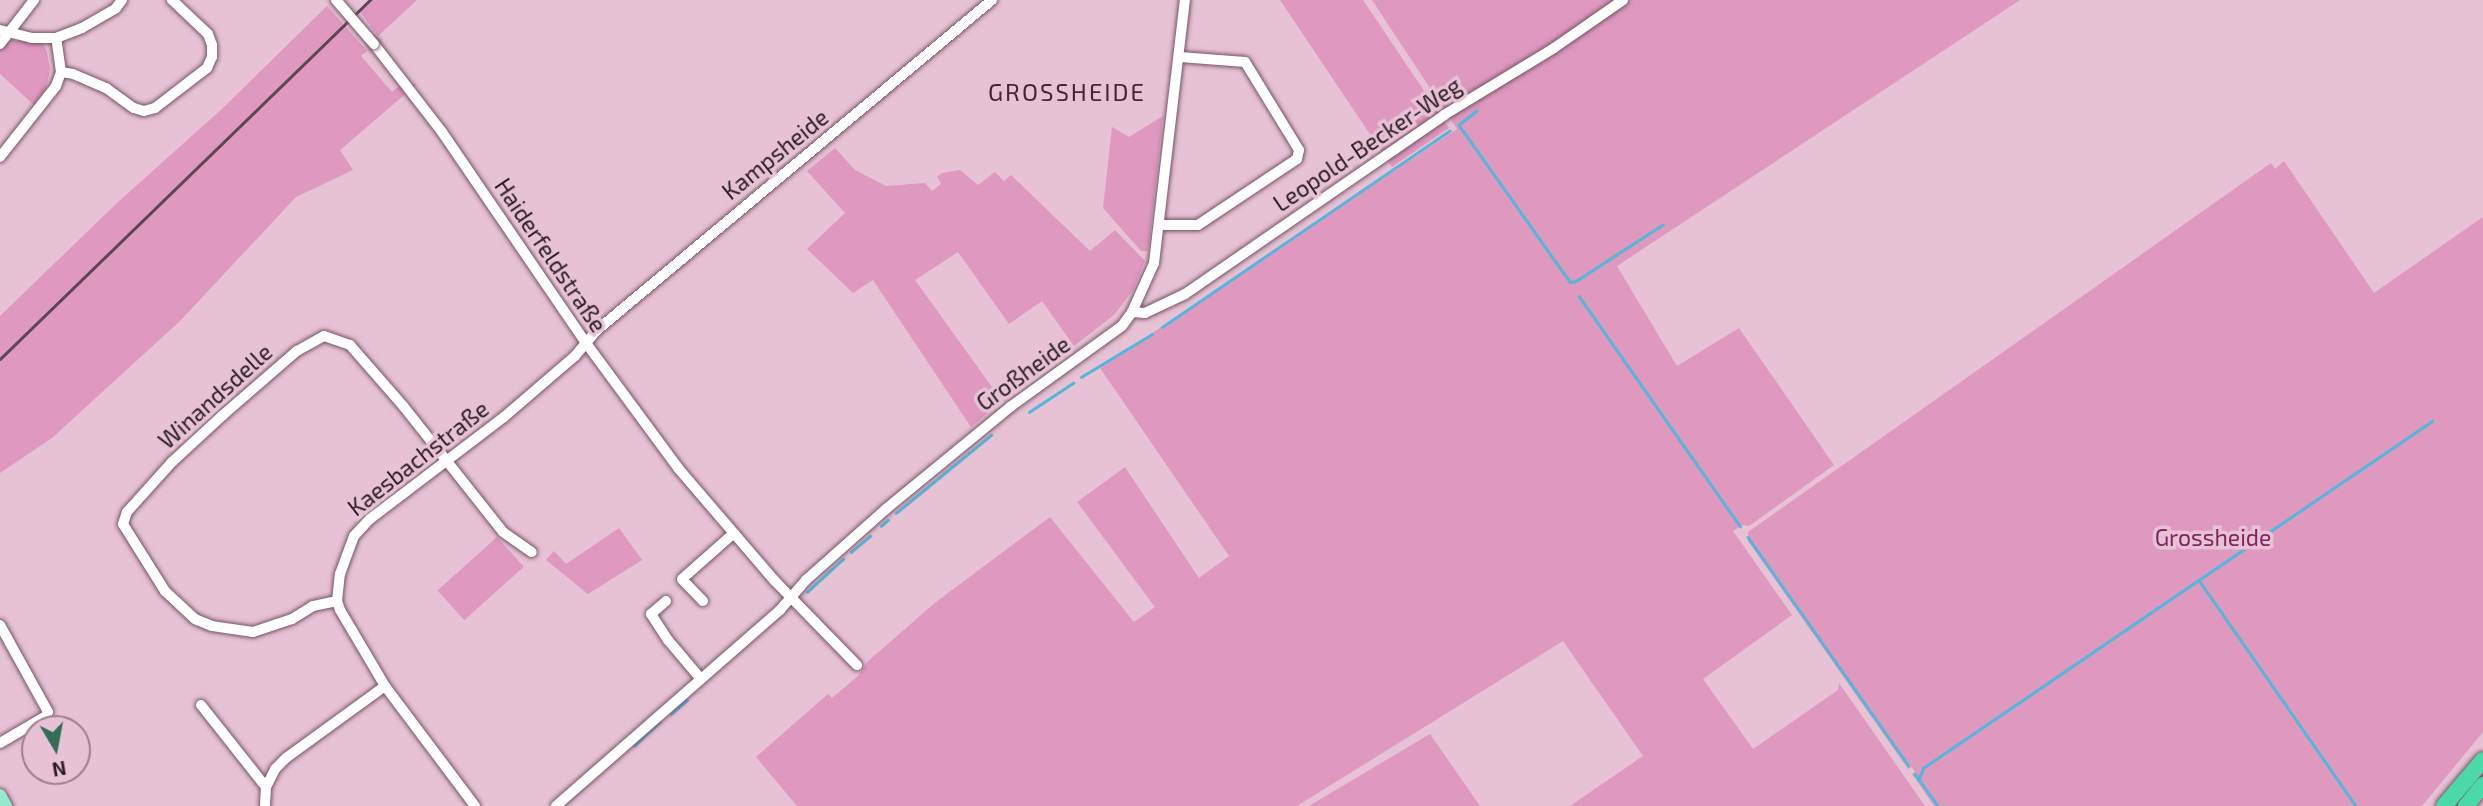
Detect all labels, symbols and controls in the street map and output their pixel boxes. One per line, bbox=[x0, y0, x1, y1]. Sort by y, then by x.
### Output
street label: Leopold-Becker-Weg bbox=[1268, 71, 1466, 217]
district label: GROSSHEIDE bbox=[989, 78, 1145, 106]
street label: Kampsheide bbox=[716, 103, 834, 205]
street label: Haiderfeldstraße bbox=[489, 173, 613, 337]
street label: Großheide bbox=[971, 330, 1075, 416]
street label: Winandsdelle bbox=[153, 338, 277, 454]
street label: Kaesbachstraße bbox=[342, 395, 494, 521]
park label: Grossheide bbox=[2155, 523, 2271, 551]
north arrow bbox=[21, 715, 91, 785]
text: N bbox=[51, 757, 68, 782]

